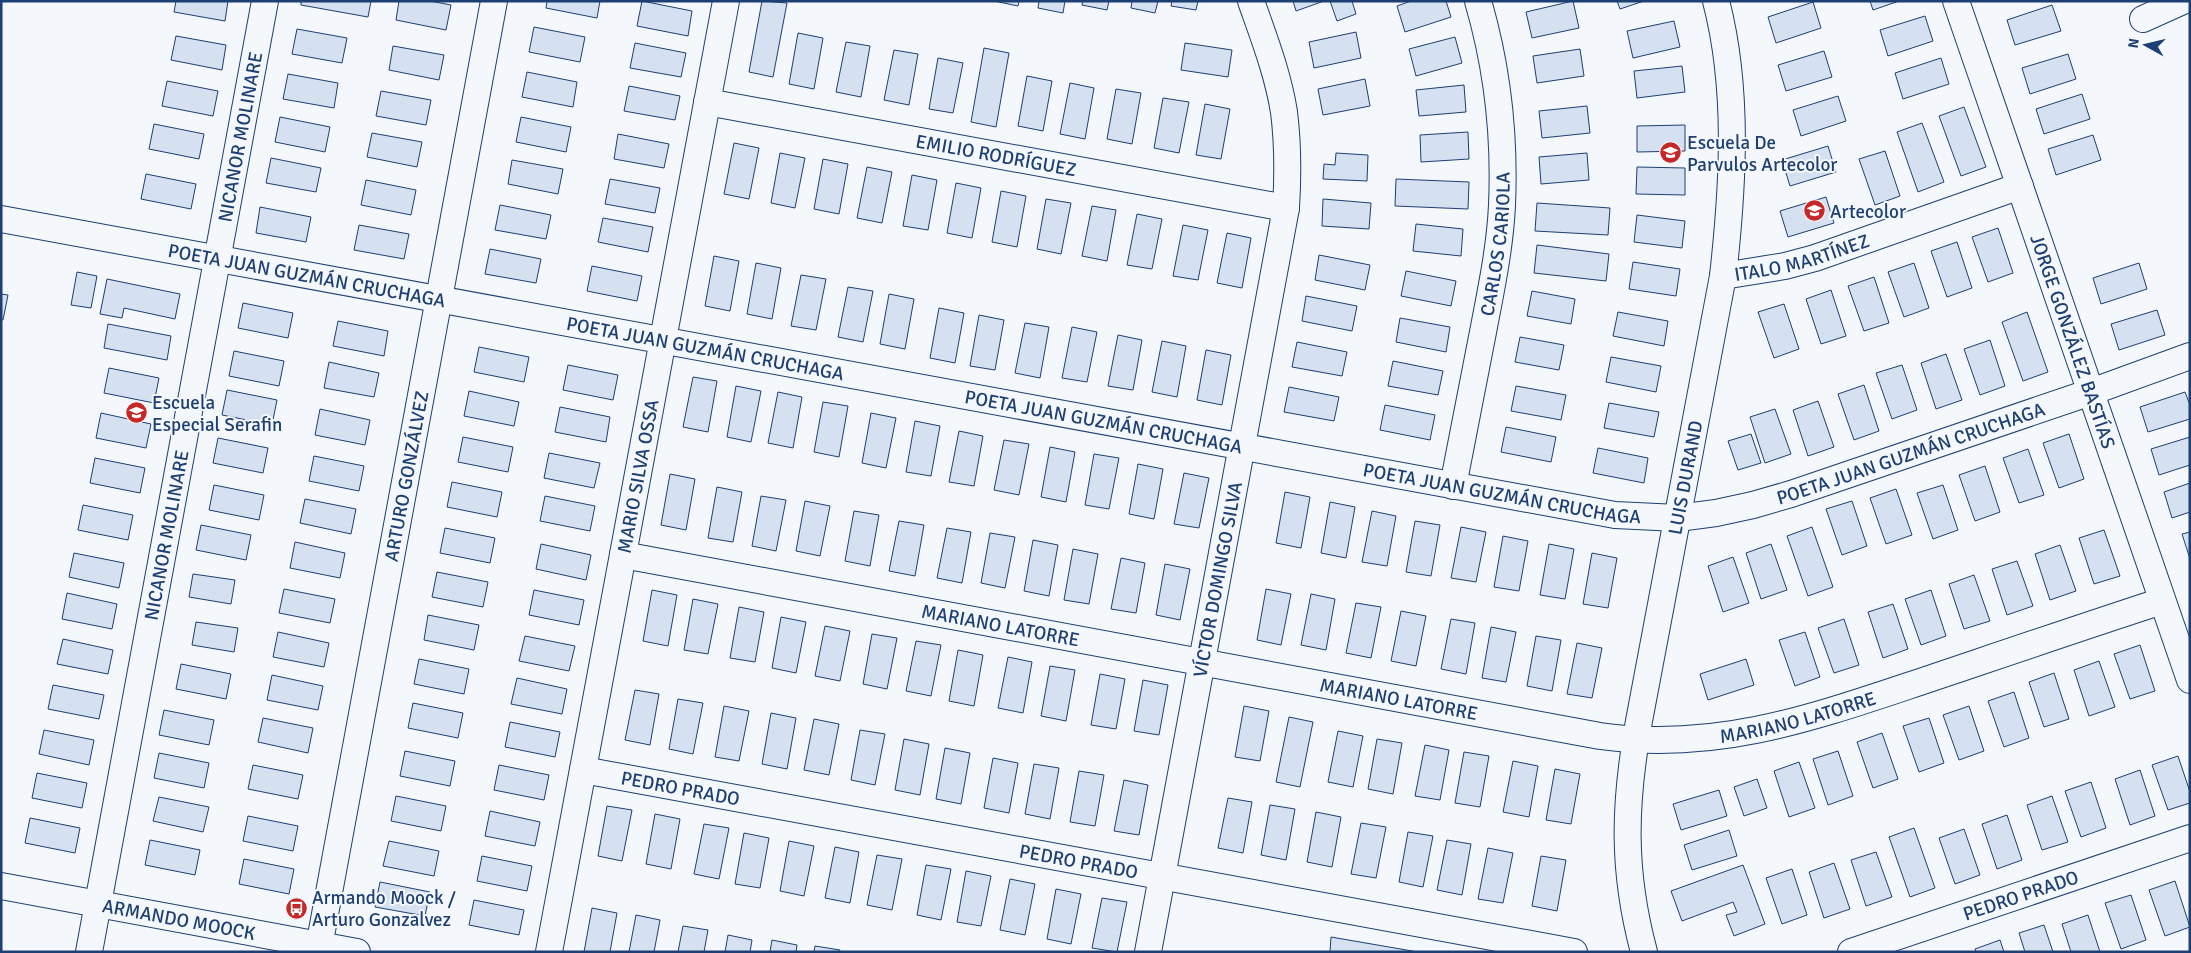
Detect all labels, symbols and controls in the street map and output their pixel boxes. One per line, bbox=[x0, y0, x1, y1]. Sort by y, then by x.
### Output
north arrow bbox=[2121, 20, 2171, 70]
text: N bbox=[2125, 37, 2143, 49]
street label: NICANOR MOLINARE bbox=[213, 50, 268, 224]
street label: EMILIO RODRÍGUEZ bbox=[914, 129, 1078, 182]
place label: Escuela De Parvulos Artecolor bbox=[1687, 131, 1837, 177]
school or university icon: Escuela De Parvulos Artecolor bbox=[1659, 141, 1683, 165]
street label: CARLOS CARIOLA bbox=[1475, 171, 1516, 318]
school or university icon: Artecolor bbox=[1802, 199, 1826, 223]
place label: Artecolor bbox=[1830, 200, 1906, 224]
street label: ITALO MARTÍNEZ bbox=[1733, 229, 1873, 287]
street label: JORGE GONZÁLEZ BASTÍAS bbox=[2024, 231, 2120, 452]
street label: POETA JUAN GUZMÁN CRUCHAGA bbox=[166, 239, 448, 313]
street label: POETA JUAN GUZMÁN CRUCHAGA bbox=[564, 312, 846, 386]
street label: POETA JUAN GUZMÁN CRUCHAGA bbox=[963, 385, 1245, 459]
street label: ARTURO GONZÁLVEZ bbox=[379, 389, 435, 564]
place label: Escuela Especial Serafin bbox=[152, 391, 282, 437]
street label: MARIO SILVA OSSA bbox=[612, 397, 665, 555]
street label: POETA JUAN GUZMÁN CRUCHAGA bbox=[1774, 397, 2048, 511]
school or university icon: Escuela Especial Serafin bbox=[124, 401, 148, 425]
street label: LUIS DURAND bbox=[1663, 419, 1708, 537]
street label: NICANOR MOLINARE bbox=[140, 448, 195, 622]
street label: POETA JUAN GUZMÁN CRUCHAGA bbox=[1361, 458, 1642, 529]
street label: VÍCTOR DOMINGO SILVA bbox=[1188, 479, 1248, 679]
street label: MARIANO LATORRE bbox=[919, 600, 1081, 652]
street label: MARIANO LATORRE bbox=[1318, 673, 1480, 726]
street label: MARIANO LATORRE bbox=[1718, 686, 1879, 749]
street label: PEDRO PRADO bbox=[619, 766, 742, 812]
street label: PEDRO PRADO bbox=[1017, 839, 1140, 885]
street label: PEDRO PRADO bbox=[1960, 865, 2082, 926]
place label: Armando Moock / Arturo Gonzalvez bbox=[312, 886, 456, 932]
street label: ARMANDO MOOCK bbox=[100, 894, 258, 946]
bus stop icon: Armando Moock / Arturo Gonzalvez bbox=[284, 896, 308, 920]

